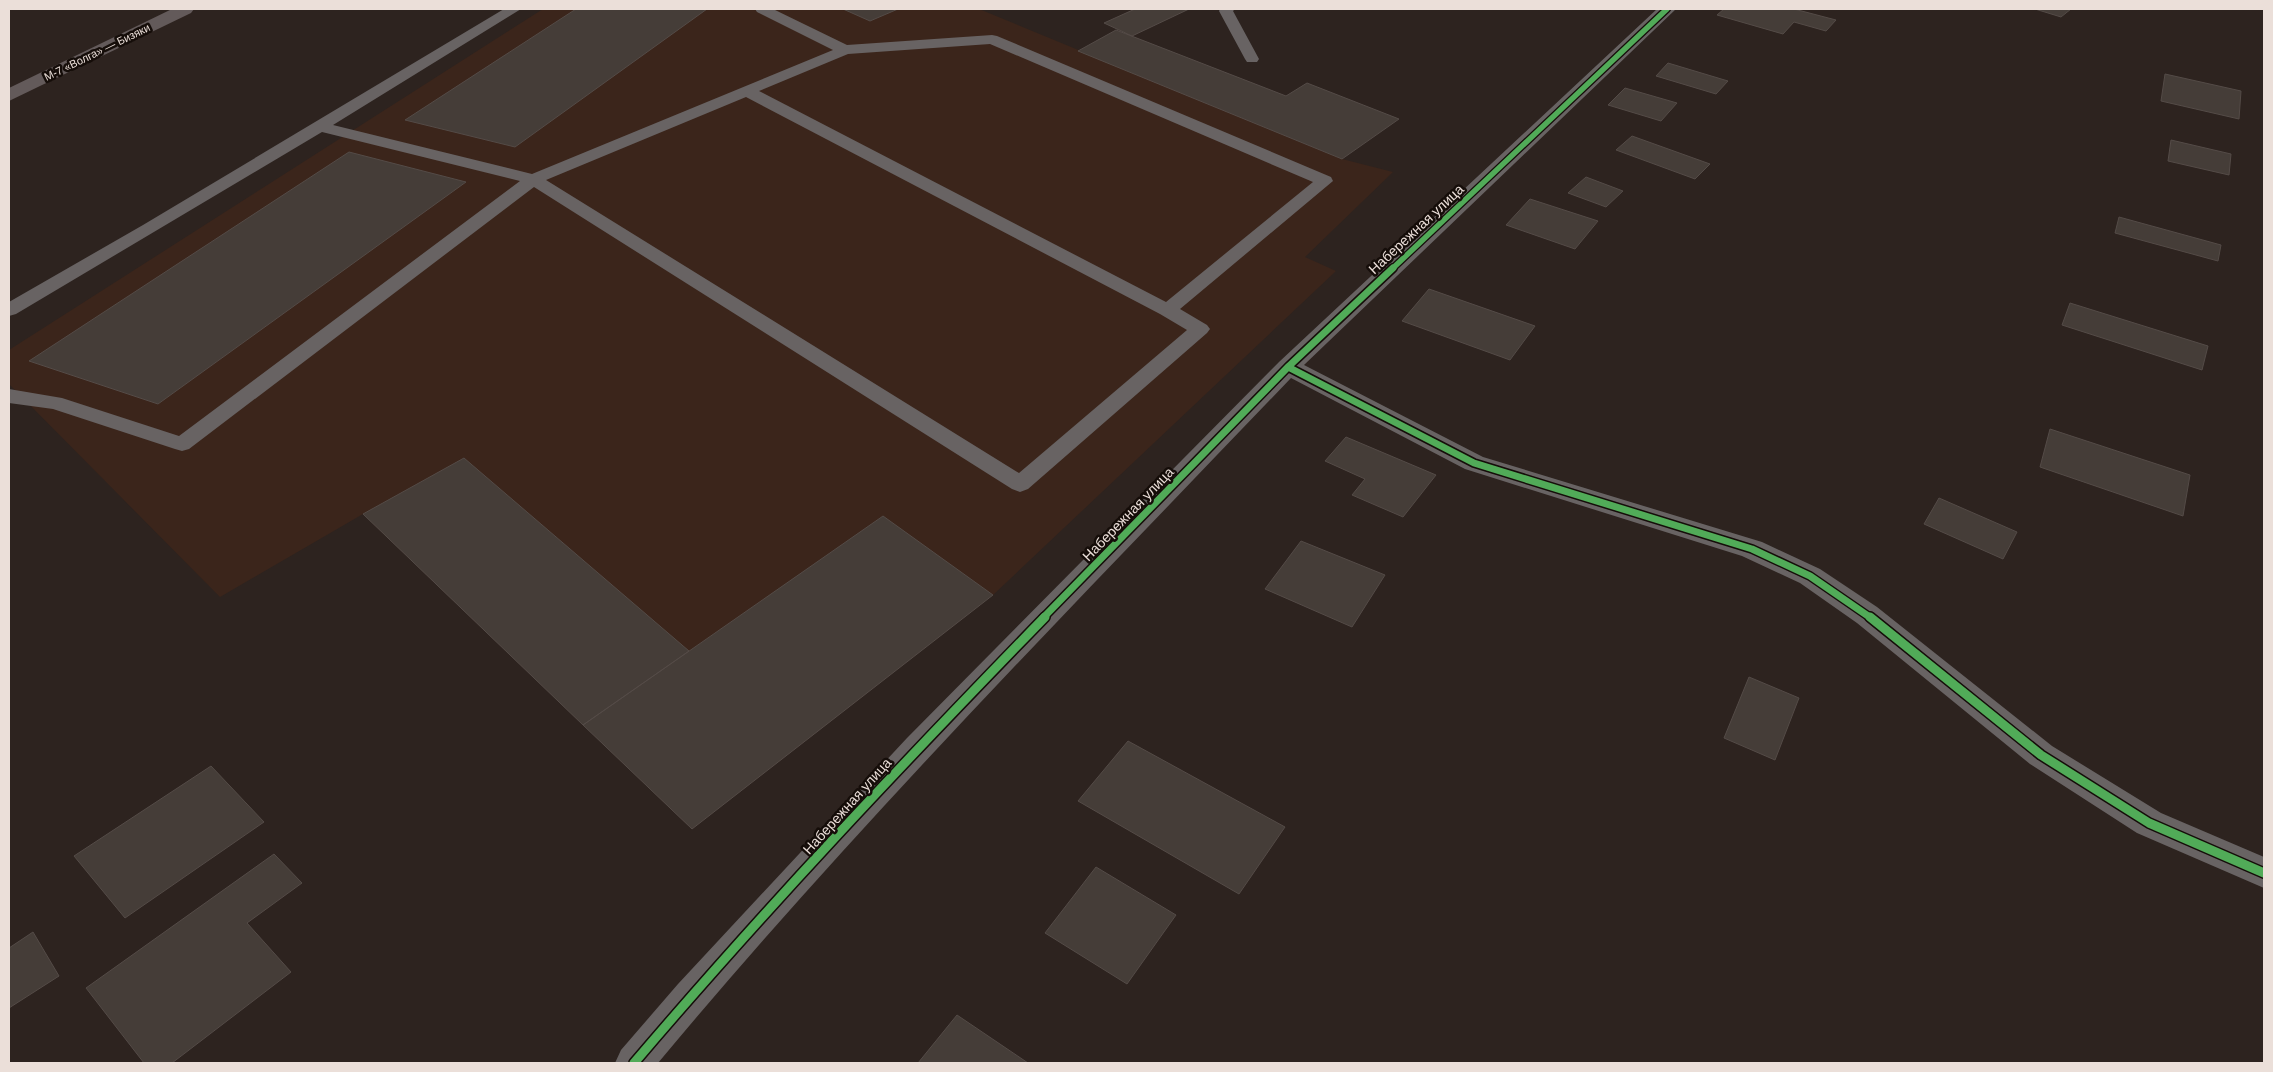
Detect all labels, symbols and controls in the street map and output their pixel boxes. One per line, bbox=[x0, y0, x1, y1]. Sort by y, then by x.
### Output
street label: М-7 «Волга» — Бизяки bbox=[42, 21, 152, 83]
street label: Набережная улица bbox=[1365, 181, 1467, 277]
street label: Набережная улица bbox=[1079, 464, 1177, 564]
street label: Набережная улица bbox=[800, 754, 895, 857]

